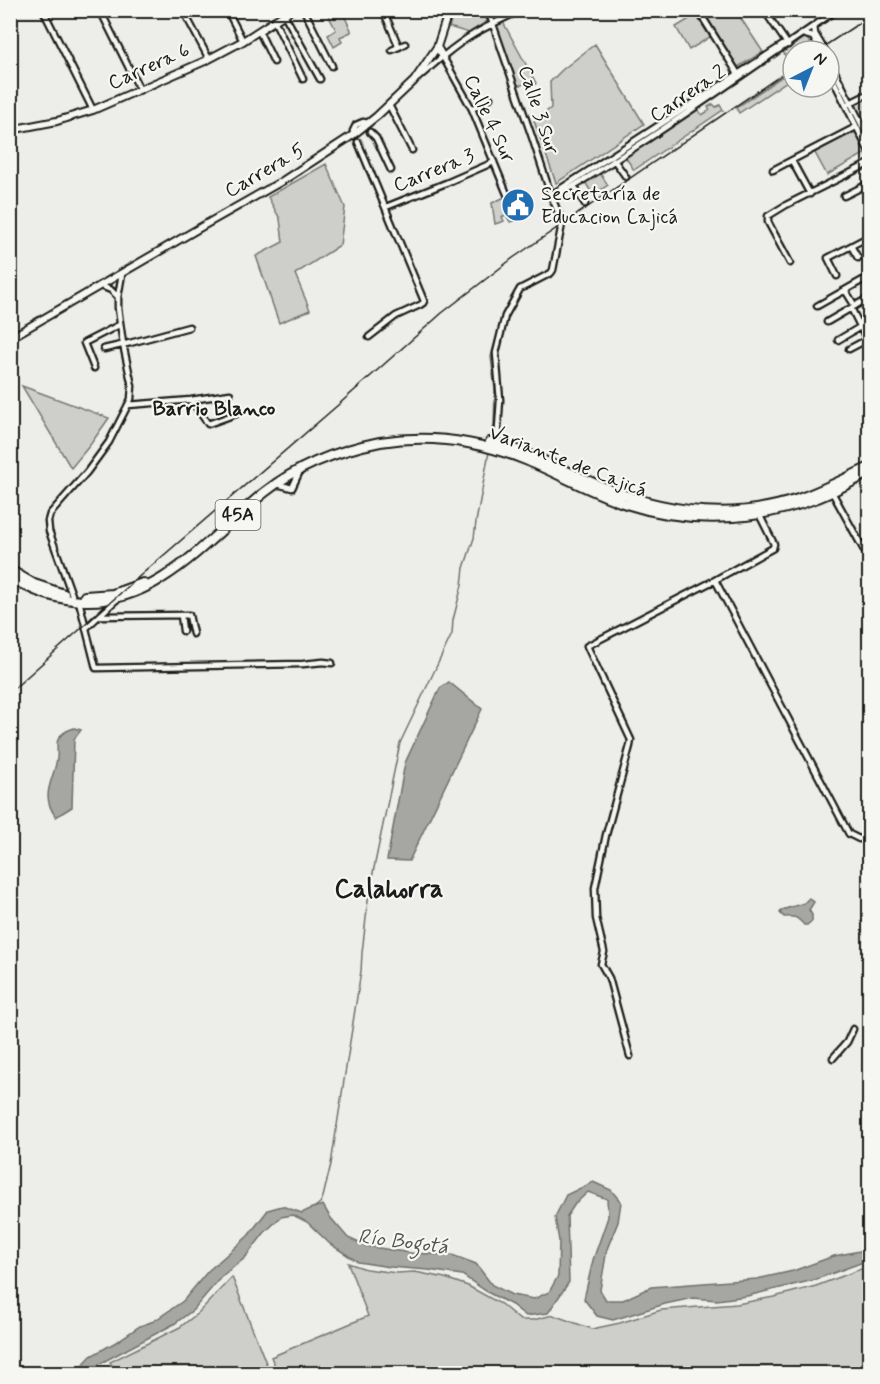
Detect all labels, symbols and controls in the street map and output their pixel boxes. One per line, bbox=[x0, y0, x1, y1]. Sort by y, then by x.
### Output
street label: Carrera 6 bbox=[104, 37, 194, 97]
north arrow bbox=[781, 39, 841, 99]
text: N bbox=[809, 48, 831, 70]
street label: Carrera 2 bbox=[645, 59, 731, 129]
street label: Calle 3 Sur bbox=[511, 62, 565, 159]
street label: Calle 4 Sur bbox=[457, 71, 521, 168]
street label: Carrera 5 bbox=[220, 137, 310, 205]
street label: Carrera 3 bbox=[389, 142, 479, 200]
place label: Secretaría de Educacion Cajicá bbox=[541, 181, 678, 231]
public building icon: Secretaría de Educacion Cajicá bbox=[500, 187, 536, 223]
district label: Barrio Blanco bbox=[153, 395, 276, 423]
street label: Variante de Cajicá bbox=[485, 419, 651, 505]
road number: 45A bbox=[216, 500, 260, 530]
district label: Calahorra bbox=[335, 873, 443, 907]
water label: Río Bogotá bbox=[356, 1223, 450, 1263]

